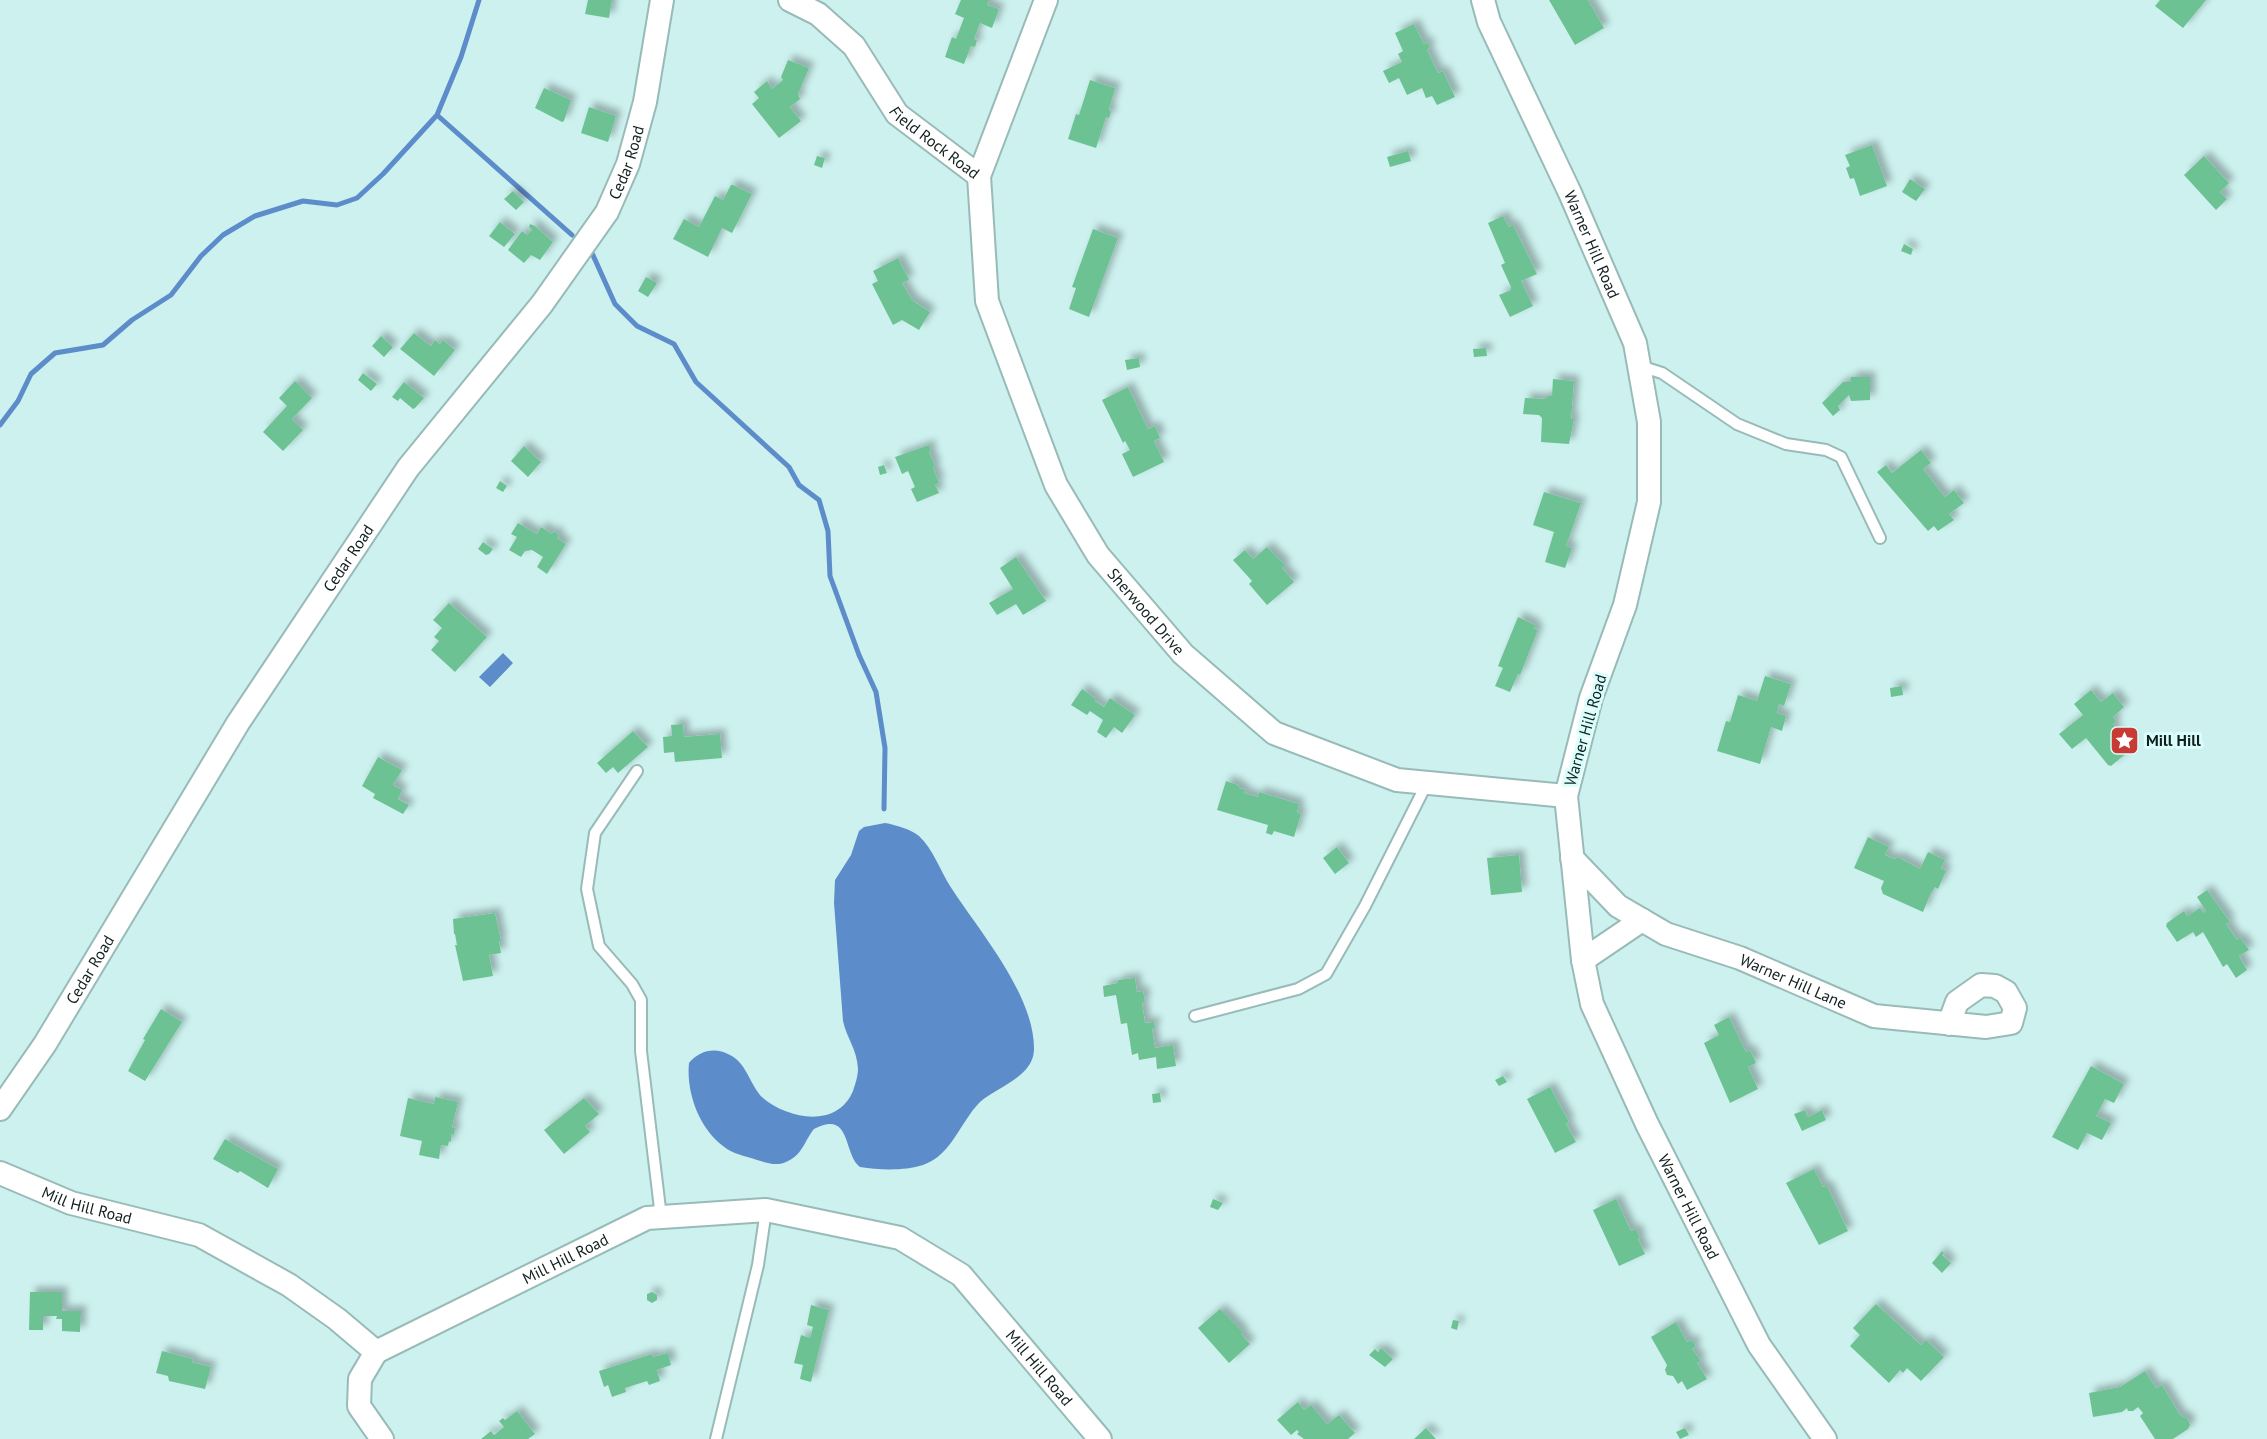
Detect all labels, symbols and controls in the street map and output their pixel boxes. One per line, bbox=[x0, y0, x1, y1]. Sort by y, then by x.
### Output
street label: Field Rock Road bbox=[885, 103, 984, 183]
street label: Cedar Road bbox=[604, 123, 648, 202]
street label: Warner Hill Road bbox=[1560, 188, 1624, 301]
street label: Cedar Road bbox=[318, 520, 378, 595]
street label: Sherwood Drive bbox=[1103, 564, 1189, 659]
street label: Warner Hill Road bbox=[1560, 672, 1610, 788]
place icon: Mill Hill bbox=[2109, 724, 2141, 756]
place label: Mill Hill bbox=[2146, 730, 2201, 750]
street label: Cedar Road bbox=[61, 931, 118, 1008]
street label: Warner Hill Lane bbox=[1737, 949, 1850, 1013]
street label: Warner Hill Road bbox=[1654, 1151, 1724, 1262]
street label: Mill Hill Road bbox=[39, 1182, 134, 1228]
street label: Mill Hill Road bbox=[519, 1229, 611, 1288]
street label: Mill Hill Road bbox=[1002, 1326, 1077, 1410]

